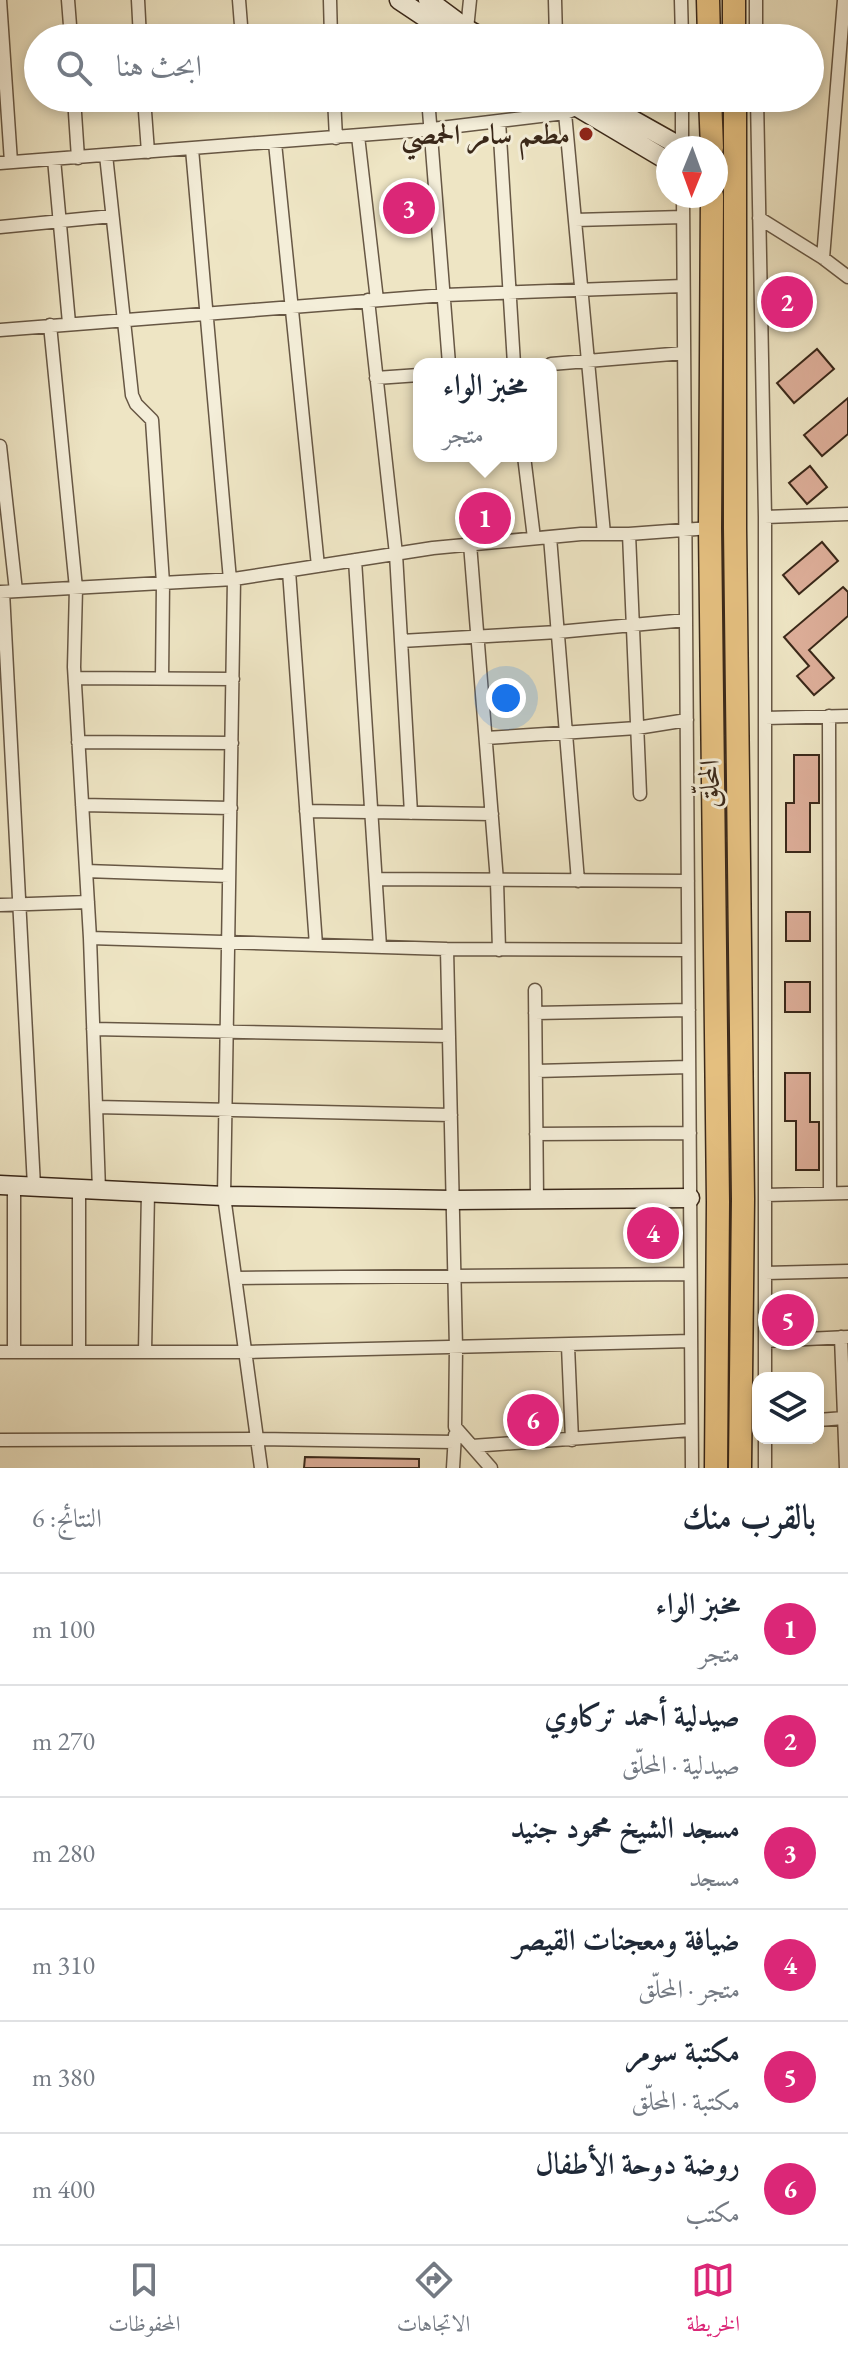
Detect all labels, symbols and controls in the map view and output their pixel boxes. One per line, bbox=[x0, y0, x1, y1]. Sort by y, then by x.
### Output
search box bbox=[24, 24, 824, 112]
icon: search bbox=[52, 46, 96, 90]
text: ابحث هنا bbox=[116, 46, 202, 85]
place label: مطعم سامر الحمصي bbox=[401, 116, 570, 161]
marker: مطعم سامر الحمصي bbox=[577, 125, 595, 143]
north arrow bbox=[656, 136, 728, 208]
pin: 3 bbox=[383, 178, 435, 238]
pin: 2 bbox=[761, 272, 813, 332]
popup bbox=[413, 358, 557, 462]
text: مخبز الواء bbox=[443, 365, 527, 404]
text: متجر bbox=[443, 417, 484, 451]
pin: 1 bbox=[459, 488, 511, 548]
your location bbox=[486, 678, 526, 718]
street label: المحلّق bbox=[690, 759, 727, 809]
pin: 4 bbox=[627, 1203, 679, 1263]
pin: 5 bbox=[762, 1290, 814, 1350]
map controls bbox=[752, 1372, 824, 1444]
button: layers bbox=[752, 1372, 824, 1444]
pin: 6 bbox=[507, 1390, 559, 1450]
text: بالقرب منك bbox=[682, 1494, 816, 1538]
text: النتائج: 6 bbox=[32, 1501, 102, 1535]
text: مخبز الواء bbox=[655, 1584, 740, 1623]
text: 100 m bbox=[32, 1612, 95, 1646]
text: 1 bbox=[783, 1612, 797, 1646]
text: متجر bbox=[699, 1636, 740, 1670]
text: صيدلية أحمد تركاوي bbox=[544, 1696, 740, 1735]
text: 270 m bbox=[32, 1724, 95, 1758]
text: 2 bbox=[783, 1724, 797, 1758]
text: صيدلية · المحلّق bbox=[622, 1748, 740, 1782]
text: مسجد الشيخ محمود جنيد bbox=[510, 1808, 740, 1847]
text: 280 m bbox=[32, 1836, 95, 1870]
text: 3 bbox=[783, 1836, 797, 1870]
text: مسجد bbox=[689, 1860, 740, 1894]
text: ضيافة ومعجنات القيصر bbox=[513, 1920, 740, 1959]
text: 310 m bbox=[32, 1948, 95, 1982]
text: 4 bbox=[783, 1948, 797, 1982]
text: متجر · المحلّق bbox=[638, 1972, 740, 2006]
text: مكتبة سومر bbox=[626, 2032, 740, 2071]
text: 380 m bbox=[32, 2060, 95, 2094]
text: 5 bbox=[783, 2060, 797, 2094]
text: مكتبة · المحلّق bbox=[631, 2084, 740, 2118]
text: روضة دوحة الأطفال bbox=[535, 2144, 740, 2183]
text: 400 m bbox=[32, 2172, 95, 2206]
text: 6 bbox=[783, 2172, 797, 2206]
text: مكتب bbox=[685, 2196, 740, 2230]
tab: المحفوظات bbox=[108, 2258, 181, 2345]
tab: الاتجاهات bbox=[397, 2258, 470, 2345]
tab: الخريطة bbox=[686, 2258, 740, 2345]

